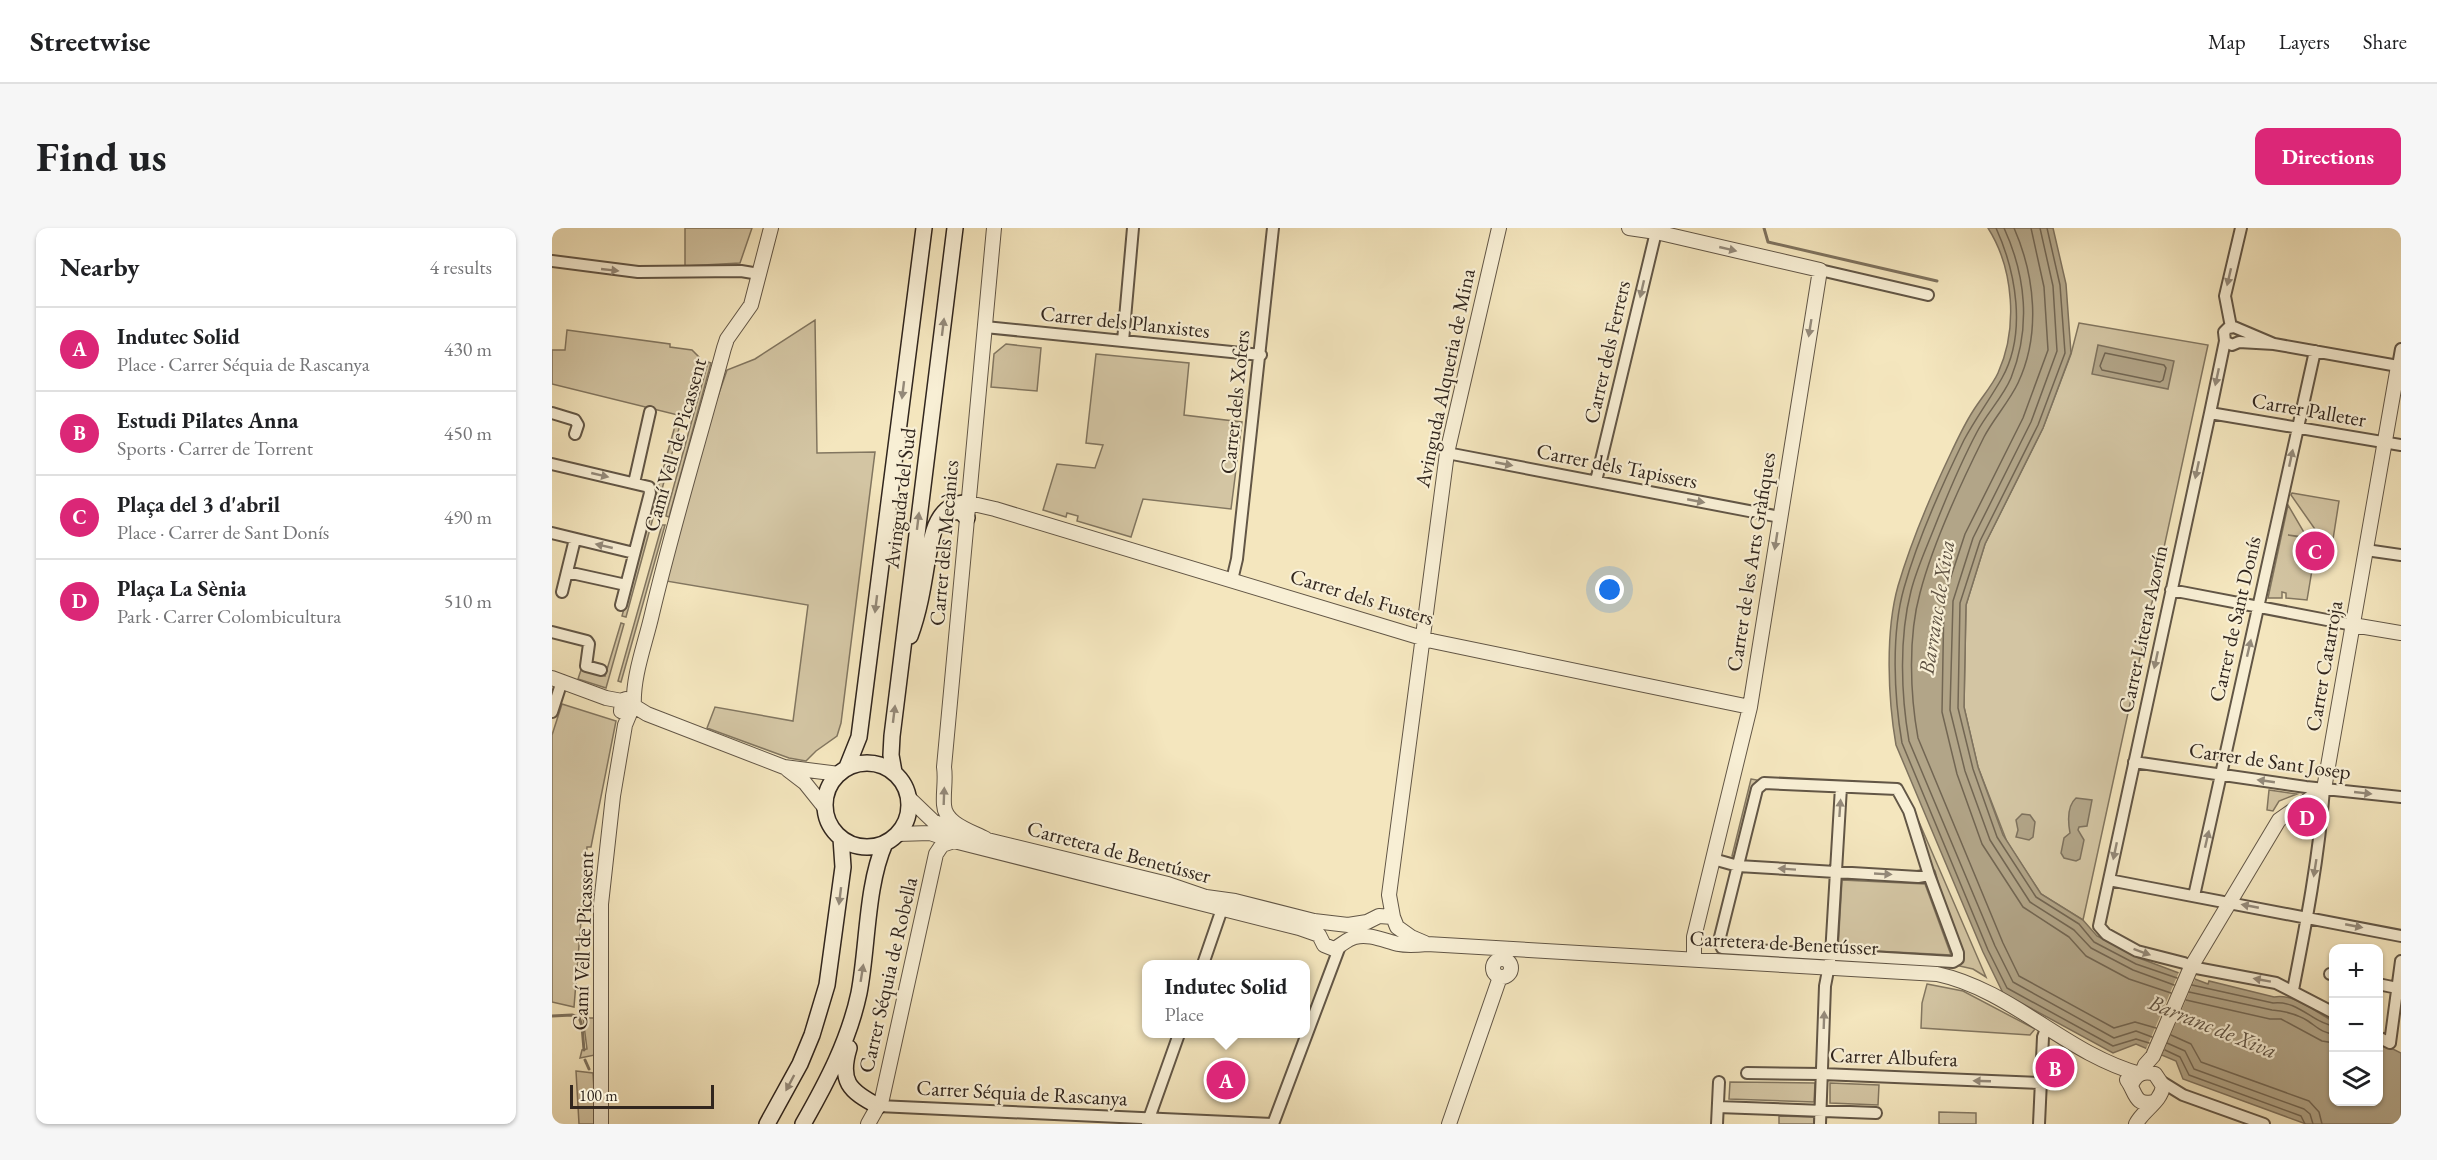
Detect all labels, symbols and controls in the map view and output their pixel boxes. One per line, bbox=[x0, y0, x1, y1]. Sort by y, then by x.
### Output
text: Streetwise bbox=[30, 23, 150, 59]
text: Map bbox=[2208, 28, 2246, 55]
text: Layers bbox=[2279, 28, 2330, 55]
text: Share bbox=[2363, 28, 2407, 55]
button: Directions bbox=[2255, 128, 2401, 185]
text: Find us bbox=[36, 129, 167, 184]
one-way arrow bbox=[1719, 244, 1737, 254]
text: Nearby bbox=[60, 250, 140, 284]
text: 4 results bbox=[429, 254, 492, 280]
one-way arrow bbox=[600, 265, 619, 274]
street label: Avinguda Alqueria de Mina bbox=[1408, 265, 1481, 491]
one-way arrow bbox=[2224, 268, 2234, 287]
street label: Carrer dels Ferrers bbox=[1577, 278, 1636, 426]
one-way arrow bbox=[1637, 279, 1646, 298]
street label: Carrer dels Planxistes bbox=[1039, 299, 1211, 344]
one-way arrow bbox=[938, 318, 947, 337]
one-way arrow bbox=[1806, 318, 1815, 337]
text: Indutec Solid bbox=[117, 322, 240, 351]
street label: Carrer dels Xofers bbox=[1214, 328, 1256, 475]
text: A bbox=[72, 336, 87, 362]
text: 430 m bbox=[444, 336, 492, 362]
text: Place · Carrer Séquia de Rascanya bbox=[117, 351, 370, 377]
street label: Camí Vell de Picassent bbox=[637, 355, 712, 535]
one-way arrow bbox=[2212, 367, 2221, 386]
one-way arrow bbox=[898, 381, 908, 400]
street label: Carrer Palleter bbox=[2250, 386, 2368, 433]
text: Estudi Pilates Anna bbox=[117, 406, 299, 435]
text: B bbox=[73, 420, 86, 446]
text: 450 m bbox=[444, 420, 492, 446]
street label: Avinguda del Sud bbox=[877, 426, 922, 571]
text: Sports · Carrer de Torrent bbox=[117, 435, 313, 461]
street label: Carrer dels Tapissers bbox=[1534, 437, 1700, 494]
one-way arrow bbox=[2287, 448, 2296, 467]
street label: Carrer de les Arts Gràfiques bbox=[1720, 450, 1781, 673]
street label: Carrer dels Mecànics bbox=[923, 459, 964, 627]
one-way arrow bbox=[1495, 460, 1514, 469]
one-way arrow bbox=[2192, 460, 2202, 479]
one-way arrow bbox=[591, 471, 610, 480]
text: Plaça del 3 d'abril bbox=[117, 490, 280, 519]
one-way arrow bbox=[1686, 497, 1705, 506]
text: C bbox=[72, 504, 87, 530]
text: 490 m bbox=[444, 504, 492, 530]
one-way arrow bbox=[914, 511, 923, 530]
text: Place · Carrer de Sant Donís bbox=[117, 519, 329, 545]
pin: C bbox=[2296, 528, 2334, 574]
one-way arrow bbox=[1771, 532, 1780, 551]
street label: Carrer de Sant Donís bbox=[2202, 533, 2267, 704]
water label: Barranc de Xiva bbox=[1911, 538, 1961, 677]
one-way arrow bbox=[595, 540, 614, 550]
street label: Carrer Literat Azorín bbox=[2112, 543, 2173, 715]
street label: Carrer dels Fusters bbox=[1287, 562, 1437, 631]
text: Plaça La Sènia bbox=[117, 574, 246, 603]
your location bbox=[1595, 575, 1624, 604]
text: D bbox=[72, 588, 87, 614]
text: 510 m bbox=[444, 588, 492, 614]
one-way arrow bbox=[871, 595, 880, 614]
street label: Carrer Catarroja bbox=[2299, 598, 2348, 734]
text: Park · Carrer Colombicultura bbox=[117, 603, 341, 629]
one-way arrow bbox=[2245, 638, 2254, 657]
one-way arrow bbox=[2151, 651, 2160, 670]
one-way arrow bbox=[890, 705, 899, 724]
street label: Carrer de Sant Josep bbox=[2187, 736, 2353, 785]
one-way arrow bbox=[2257, 777, 2276, 786]
one-way arrow bbox=[940, 786, 949, 805]
one-way arrow bbox=[2353, 789, 2372, 798]
pin: D bbox=[2288, 794, 2326, 840]
one-way arrow bbox=[1835, 799, 1844, 818]
street label: Carretera de Benetússer bbox=[1024, 814, 1214, 889]
one-way arrow bbox=[2202, 829, 2212, 848]
one-way arrow bbox=[2110, 842, 2119, 861]
street label: Camí Vell de Picassent bbox=[566, 851, 599, 1031]
one-way arrow bbox=[2310, 859, 2319, 878]
one-way arrow bbox=[1778, 864, 1797, 873]
one-way arrow bbox=[1873, 870, 1892, 879]
street label: Carrer Séquia de Robella bbox=[852, 874, 923, 1075]
one-way arrow bbox=[835, 886, 844, 905]
one-way arrow bbox=[2240, 901, 2259, 910]
one-way arrow bbox=[2345, 922, 2364, 931]
street label: Carretera de Benetússer bbox=[1689, 924, 1879, 961]
map controls bbox=[2329, 944, 2383, 1106]
button: + bbox=[2329, 944, 2383, 998]
one-way arrow bbox=[2133, 948, 2151, 958]
popup bbox=[1142, 960, 1310, 1038]
one-way arrow bbox=[858, 963, 867, 982]
text: Indutec Solid bbox=[1164, 972, 1288, 1001]
one-way arrow bbox=[2252, 975, 2271, 984]
water label: Barranc de Xiva bbox=[2144, 987, 2281, 1065]
button: − bbox=[2329, 998, 2383, 1052]
text: Place bbox=[1164, 1001, 1204, 1027]
one-way arrow bbox=[1819, 1011, 1829, 1030]
street label: Carrer Albufera bbox=[1830, 1041, 1959, 1072]
pin: B bbox=[2036, 1046, 2074, 1090]
button: layers bbox=[2329, 1052, 2383, 1106]
pin: A bbox=[1206, 1058, 1246, 1102]
street label: Carrer Séquia de Rascanya bbox=[916, 1073, 1129, 1112]
one-way arrow bbox=[786, 1074, 795, 1091]
one-way arrow bbox=[1973, 1076, 1992, 1085]
scale bar bbox=[570, 1082, 714, 1110]
text: 100 m bbox=[579, 1085, 618, 1106]

